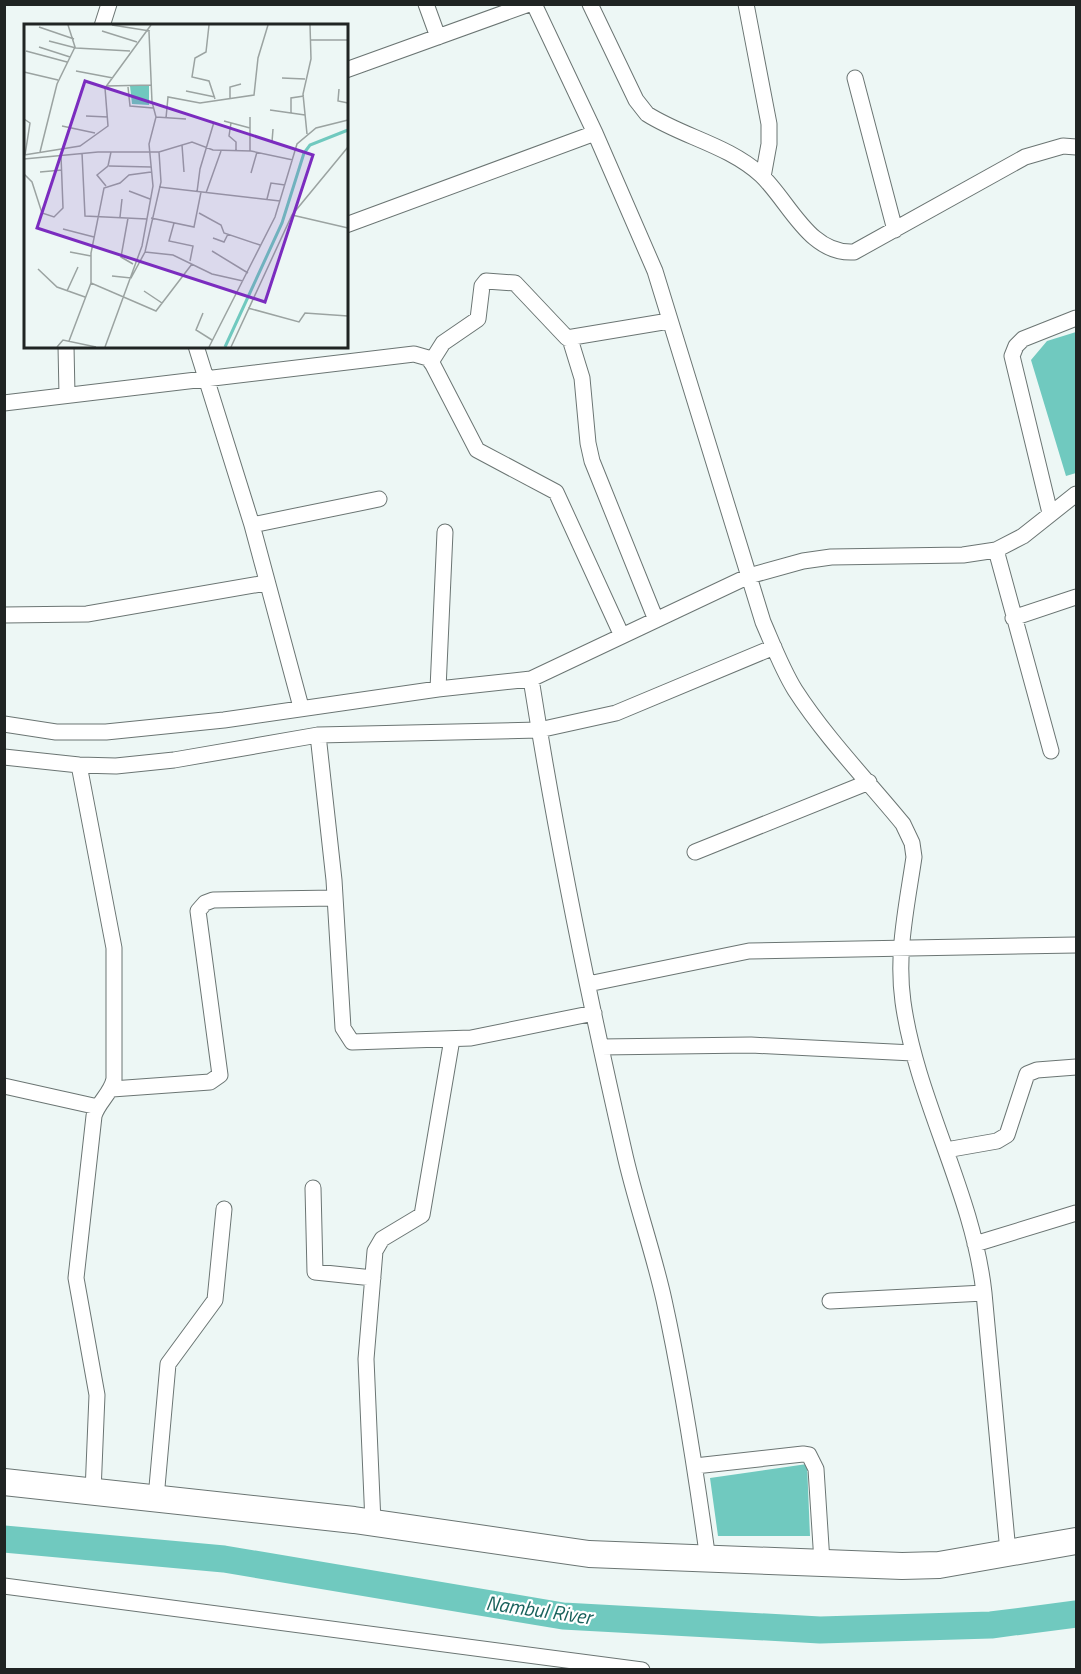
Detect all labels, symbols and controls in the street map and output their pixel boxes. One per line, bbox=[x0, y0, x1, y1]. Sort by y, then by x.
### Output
inset map bbox=[24, 24, 348, 348]
water label: Nambul River bbox=[484, 1587, 597, 1633]

